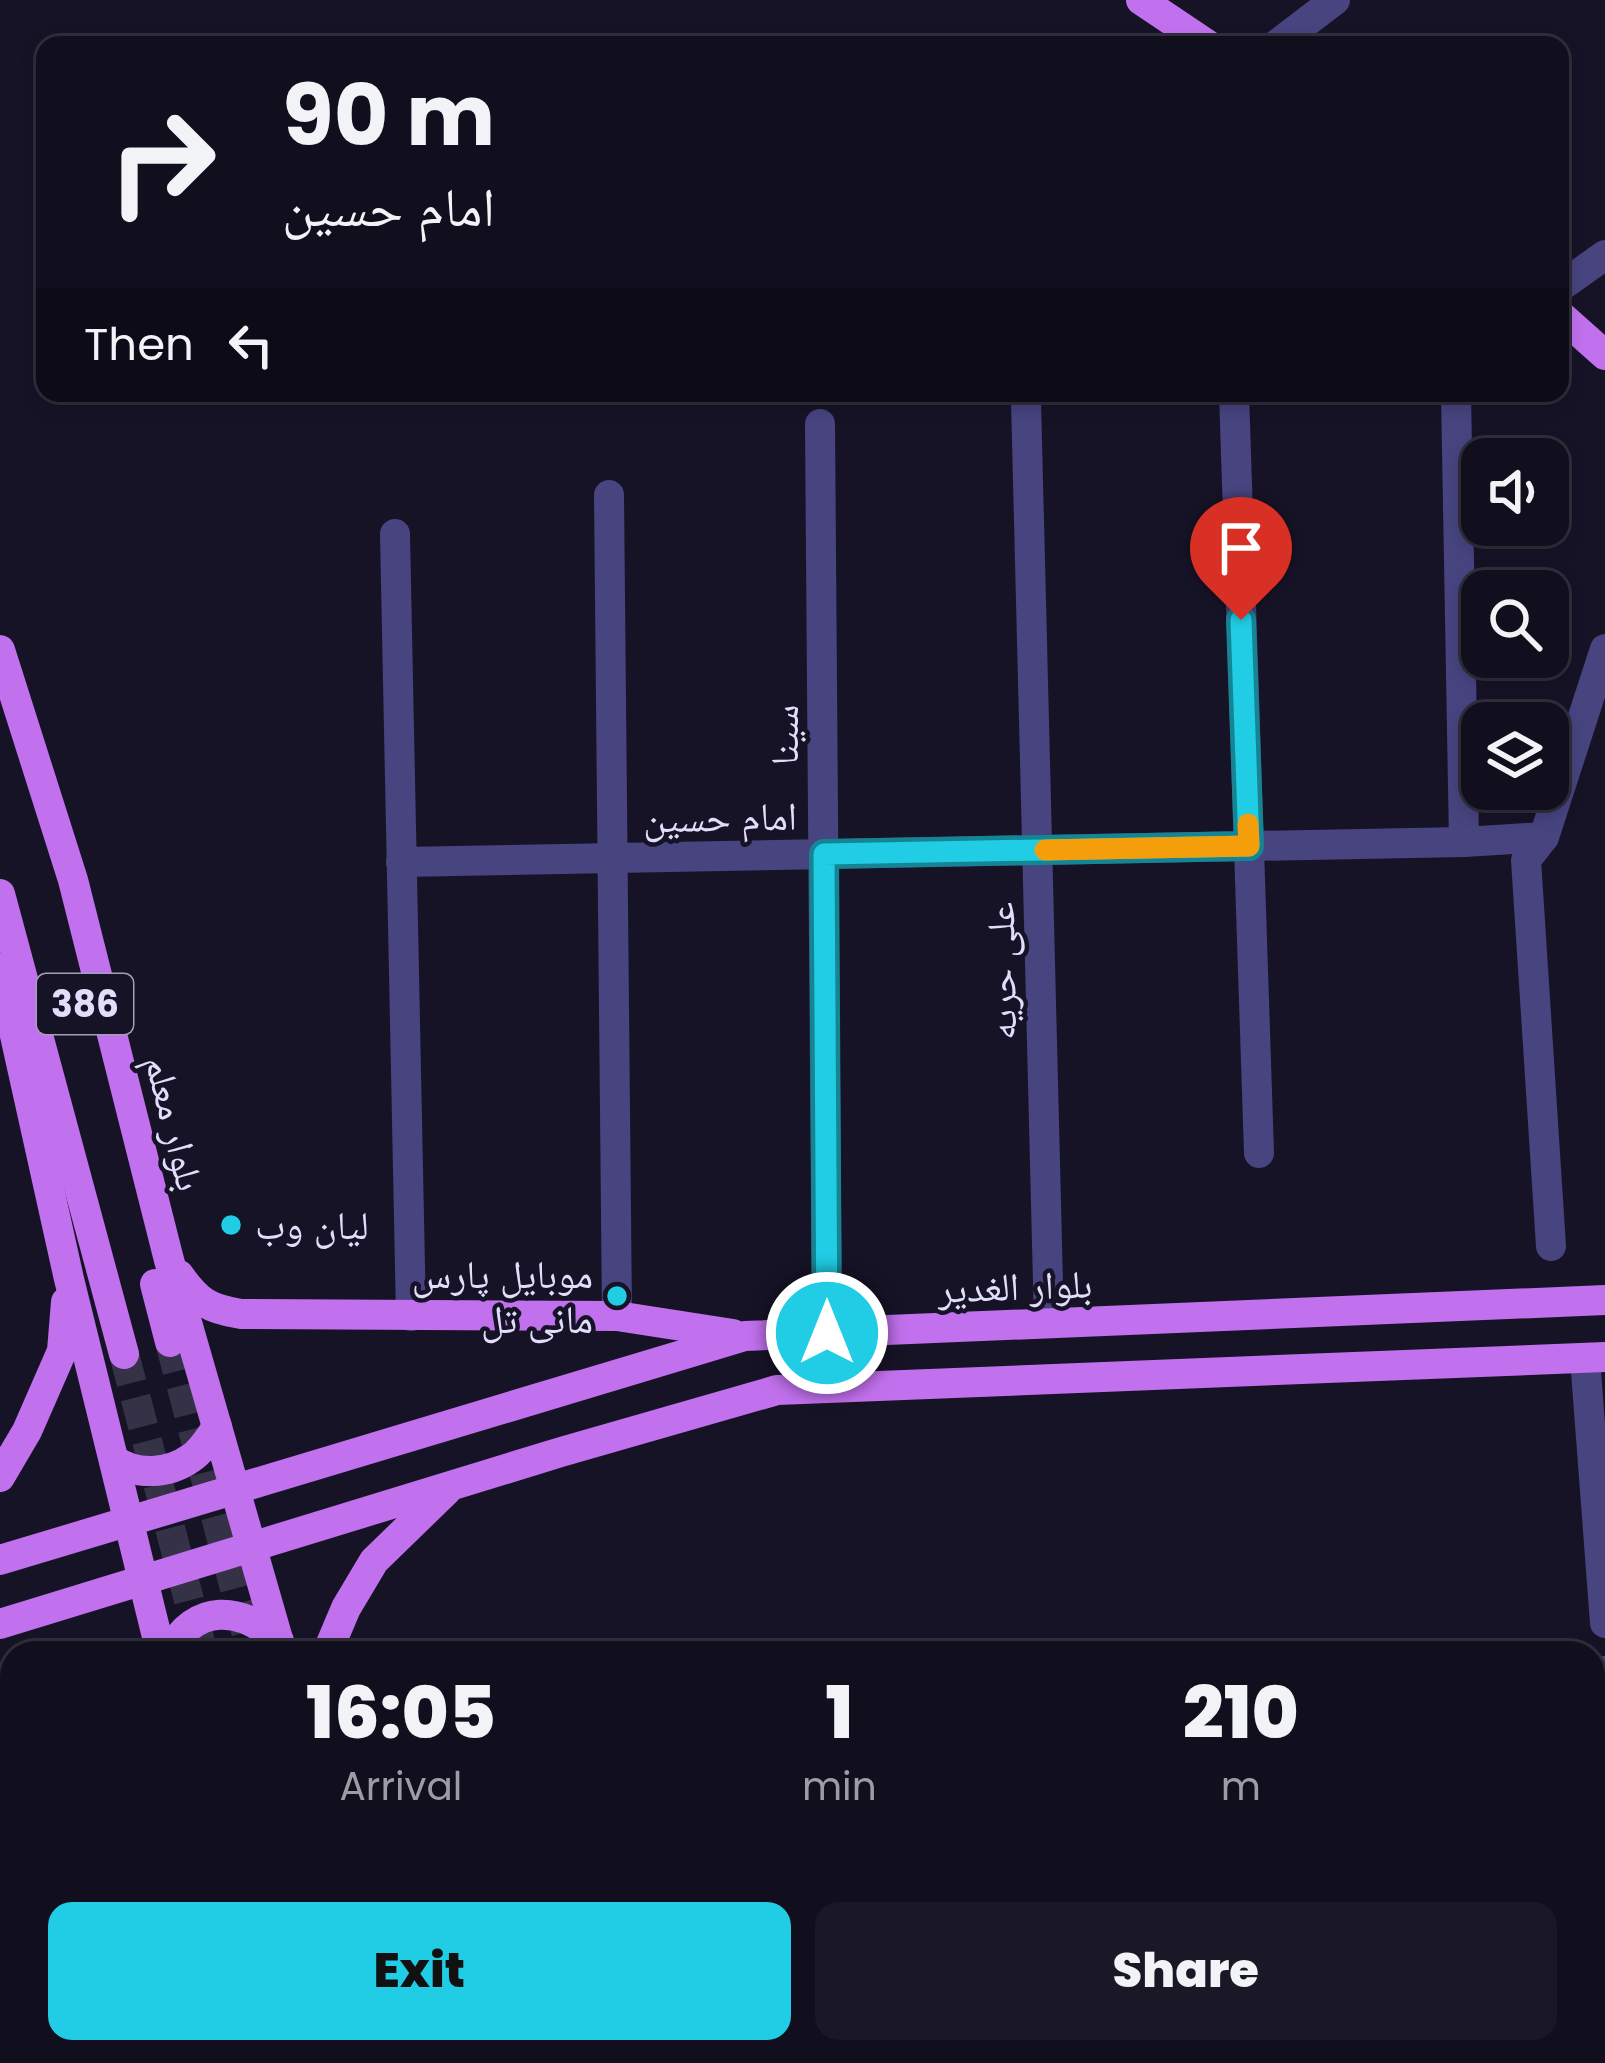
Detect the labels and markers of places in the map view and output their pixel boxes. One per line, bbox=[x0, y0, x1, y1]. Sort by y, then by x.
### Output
pin bbox=[1190, 497, 1292, 620]
place label: لیان وب bbox=[255, 1198, 369, 1253]
marker: لیان وب bbox=[218, 1212, 244, 1238]
place label: موبایل پارس مانی تل bbox=[412, 1247, 593, 1347]
marker: موبایل پارس مانی تل bbox=[604, 1283, 630, 1309]

